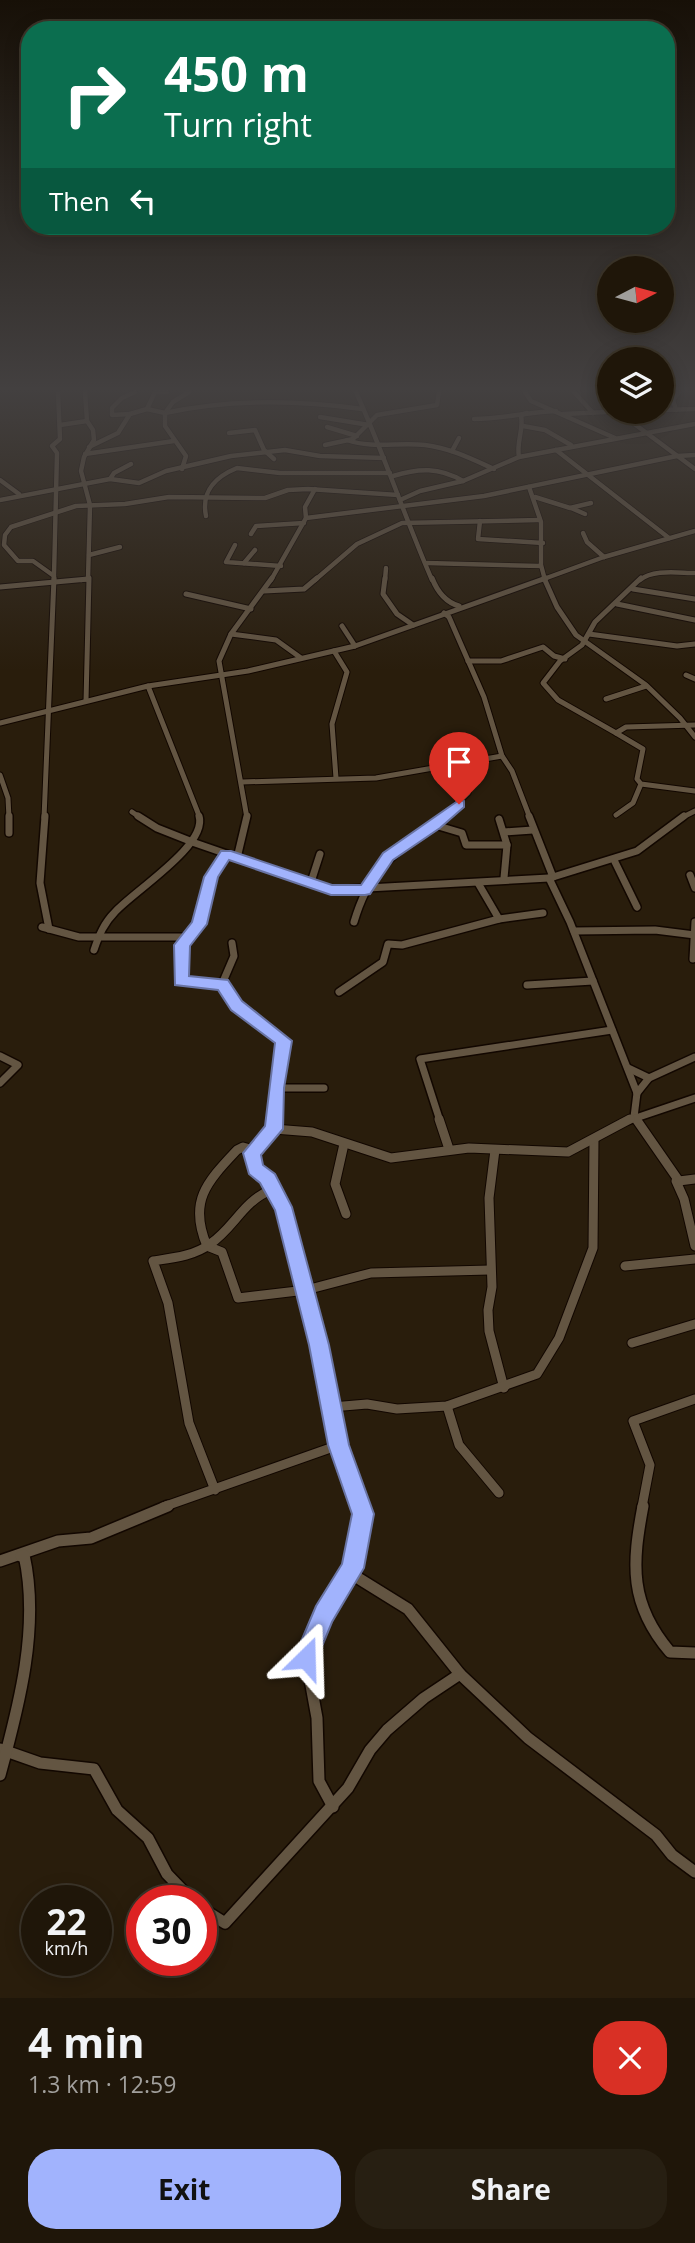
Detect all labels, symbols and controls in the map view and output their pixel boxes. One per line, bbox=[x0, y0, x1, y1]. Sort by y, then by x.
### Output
text: 450 m bbox=[164, 40, 309, 106]
icon: right bbox=[49, 49, 140, 140]
text: Turn right bbox=[164, 103, 312, 146]
icon: left bbox=[124, 182, 162, 220]
text: Then bbox=[49, 183, 110, 219]
north arrow bbox=[597, 256, 674, 332]
map controls bbox=[597, 256, 674, 424]
button: layers bbox=[597, 347, 674, 424]
pin bbox=[429, 732, 489, 804]
icon: arrive bbox=[440, 743, 478, 781]
position arrow bbox=[269, 1621, 343, 1695]
speed limit sign: 30 bbox=[126, 1885, 217, 1976]
text: 22 bbox=[46, 1898, 87, 1945]
text: km/h bbox=[45, 1936, 88, 1960]
text: 4 min bbox=[28, 2013, 145, 2070]
button: close bbox=[593, 2021, 667, 2095]
text: 1.3 km · 12:59 bbox=[28, 2068, 176, 2100]
button: Exit bbox=[28, 2149, 341, 2229]
button: Share bbox=[355, 2149, 667, 2229]

